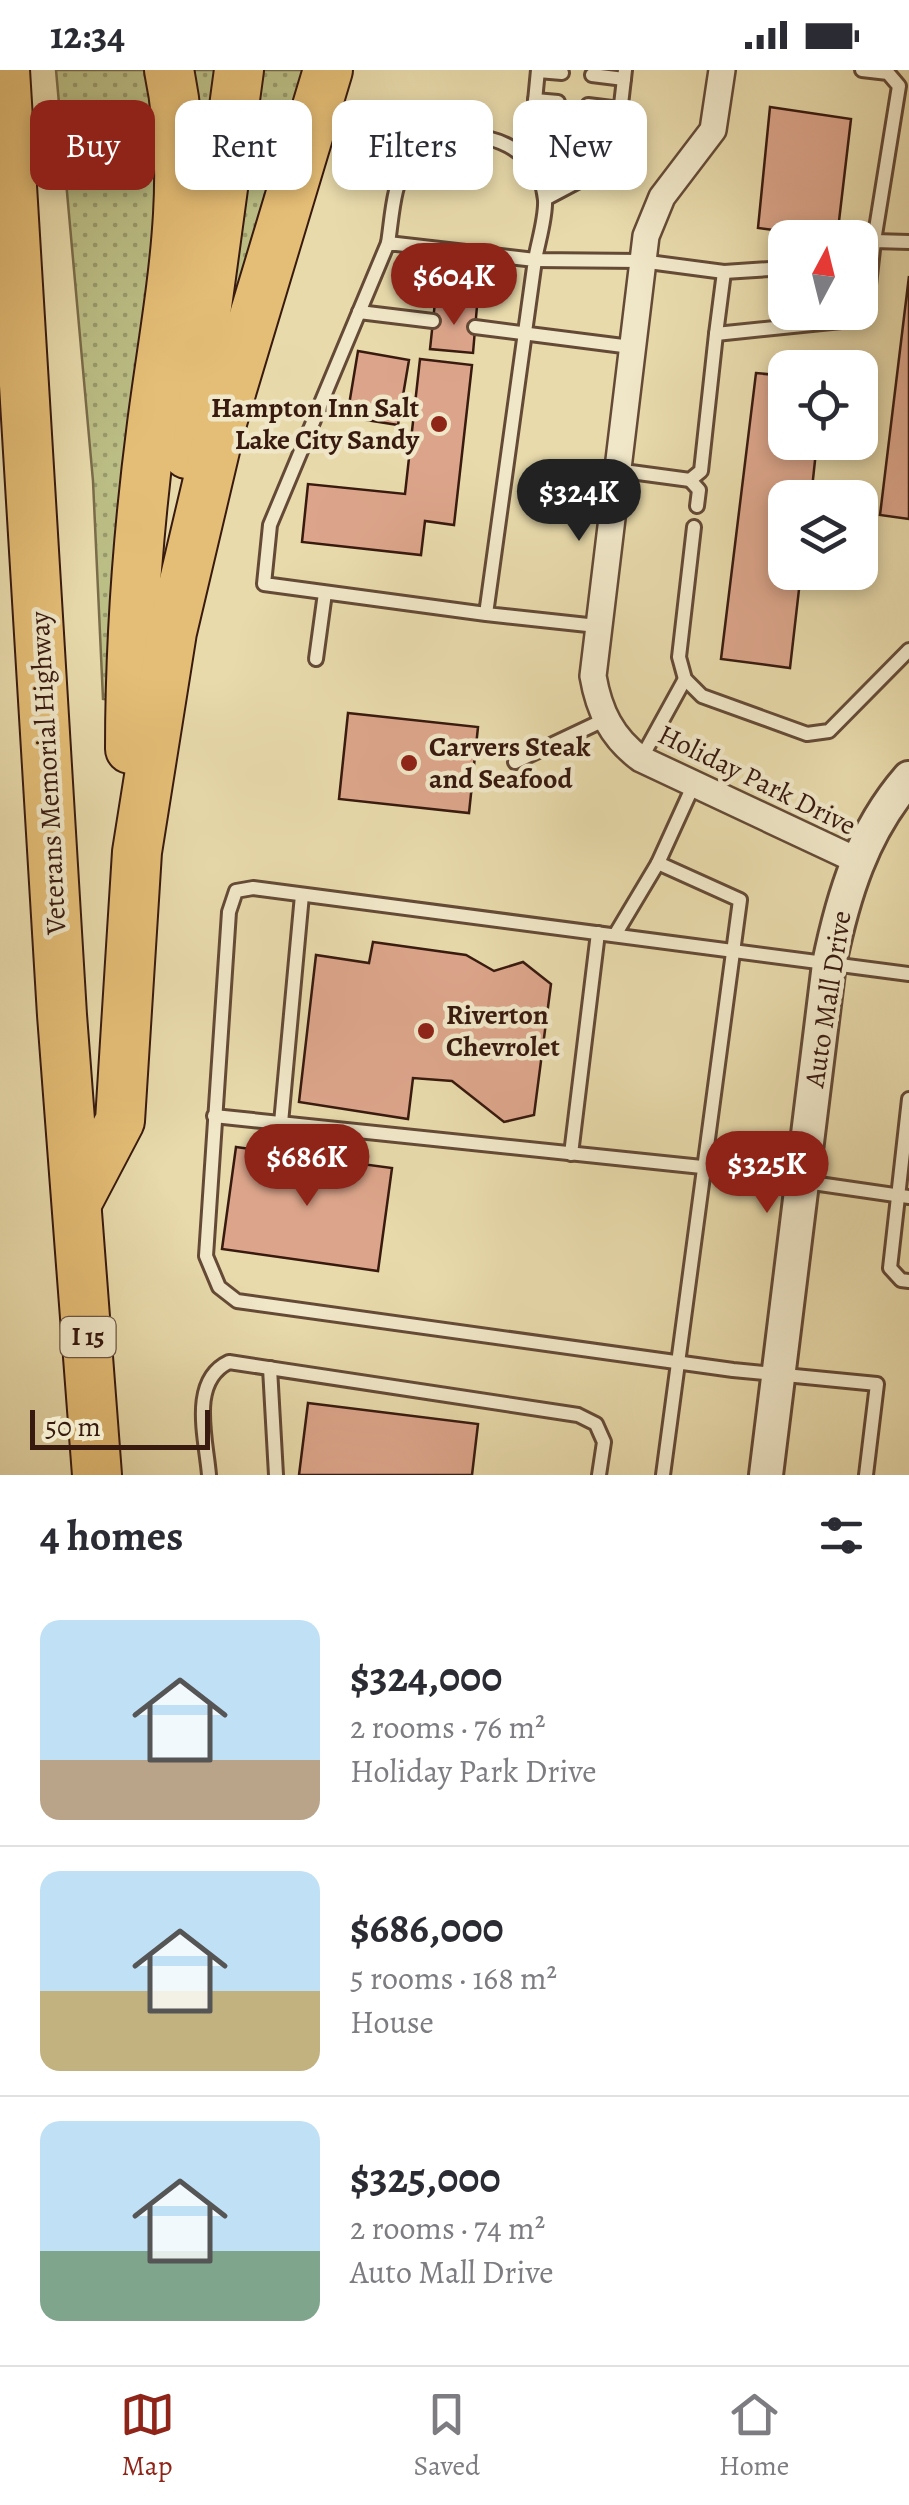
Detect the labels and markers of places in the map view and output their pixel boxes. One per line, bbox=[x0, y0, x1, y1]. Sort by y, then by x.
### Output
pin: $604K bbox=[384, 243, 524, 328]
place label: Hampton Inn Salt Lake City Sandy bbox=[211, 389, 420, 459]
marker: Hampton Inn Salt Lake City Sandy bbox=[428, 413, 450, 435]
pin: $324K bbox=[509, 459, 649, 544]
place label: Carvers Steak and Seafood bbox=[429, 728, 591, 798]
marker: Carvers Steak and Seafood bbox=[398, 752, 420, 774]
place label: Riverton Chevrolet bbox=[446, 996, 560, 1066]
marker: Riverton Chevrolet bbox=[415, 1020, 437, 1042]
pin: $686K bbox=[237, 1124, 377, 1209]
pin: $325K bbox=[697, 1131, 837, 1216]

